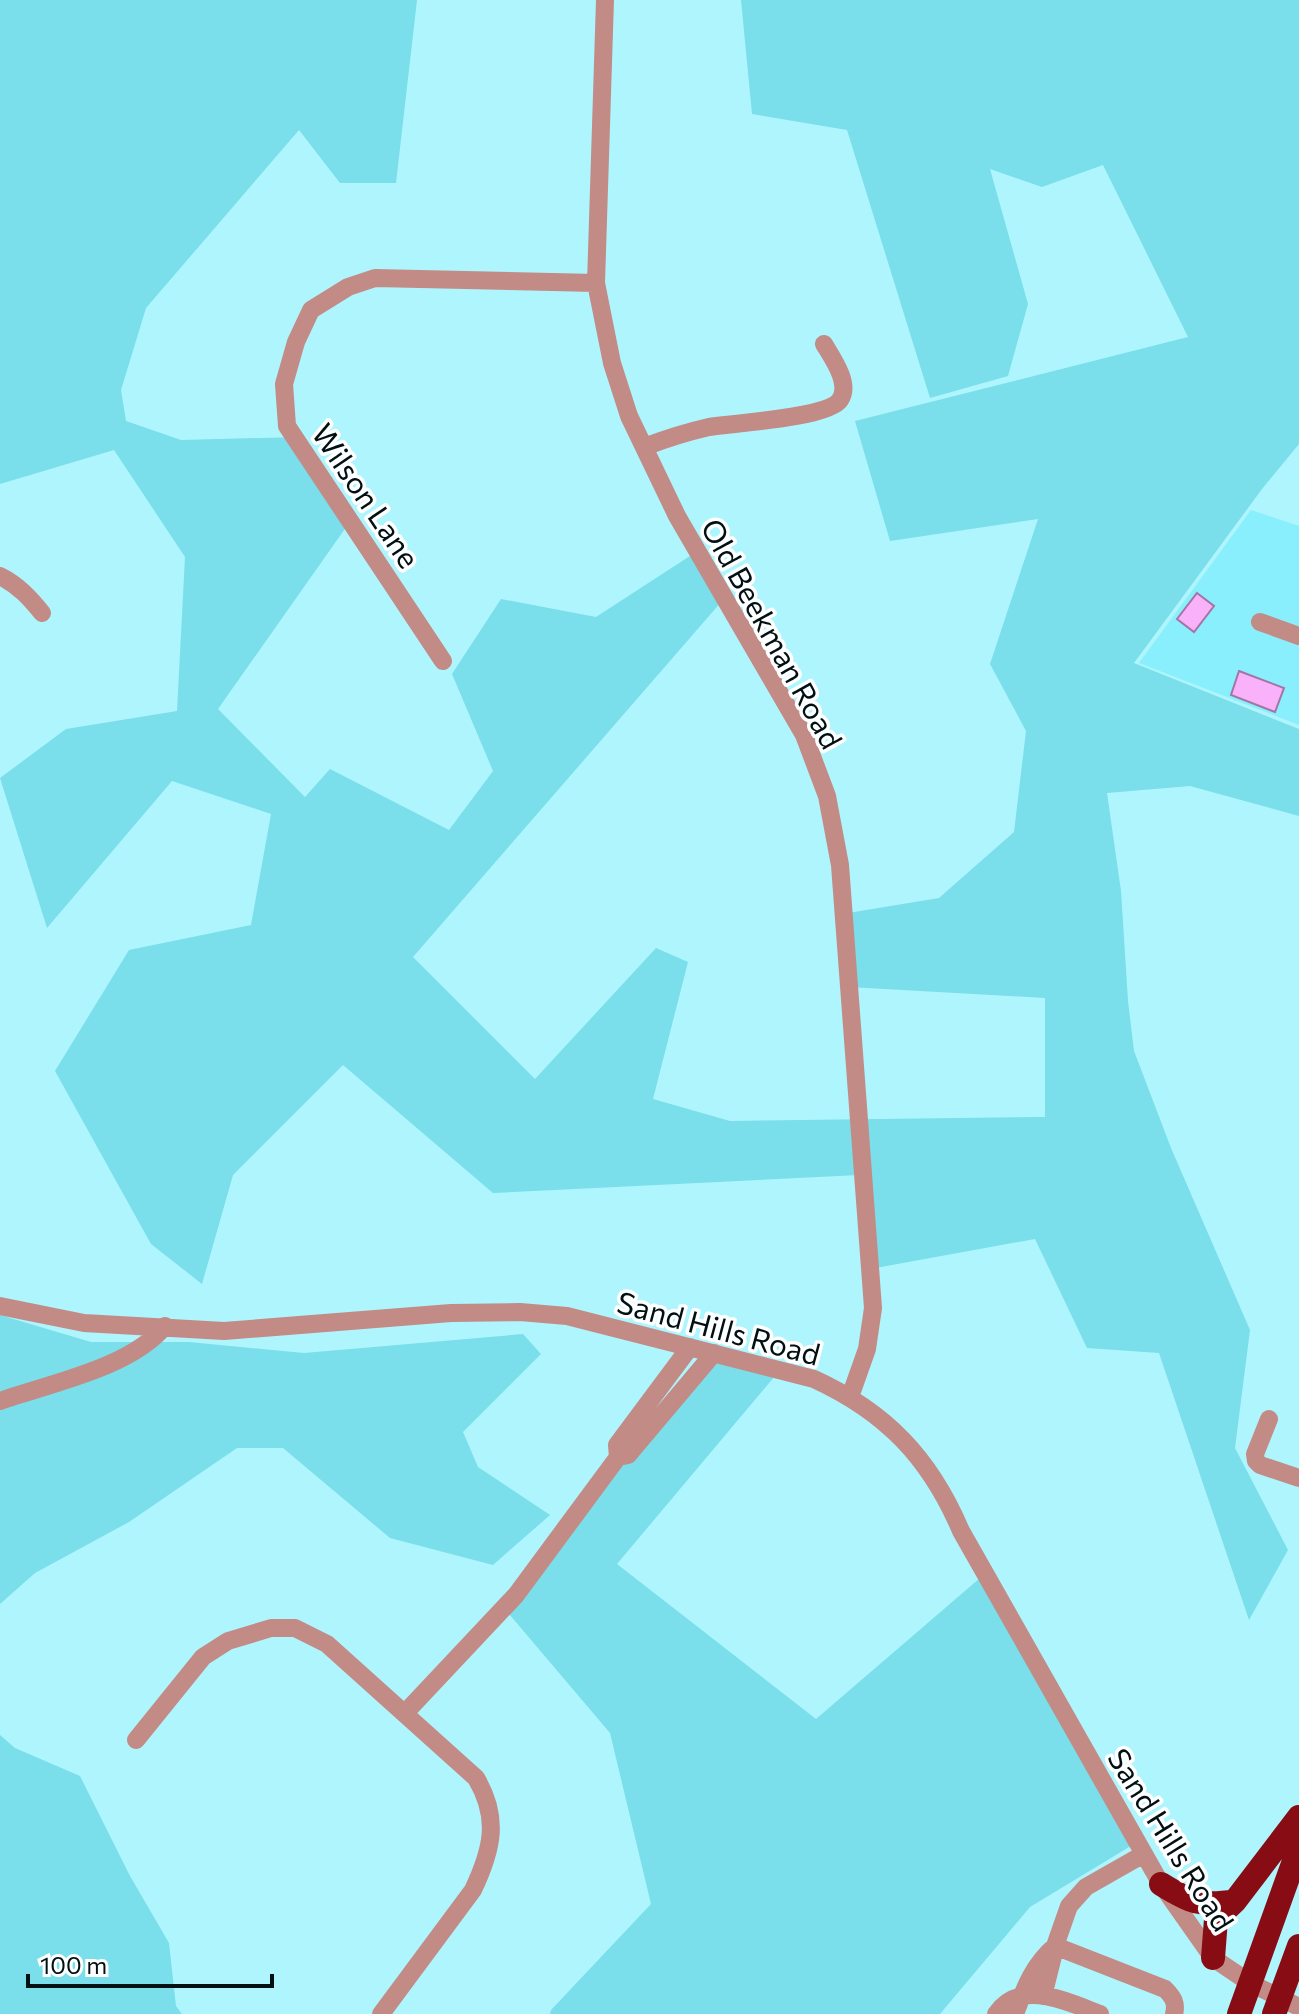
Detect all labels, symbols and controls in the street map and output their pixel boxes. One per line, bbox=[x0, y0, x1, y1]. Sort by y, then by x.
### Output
street label: Wilson Lane bbox=[305, 416, 429, 574]
street label: Old Beekman Road bbox=[694, 511, 852, 755]
street label: Sand Hills Road bbox=[614, 1282, 824, 1372]
street label: Sand Hills Road bbox=[1101, 1741, 1243, 1937]
scale bar bbox=[28, 1938, 272, 1988]
text: 100 m bbox=[40, 1950, 107, 1979]

